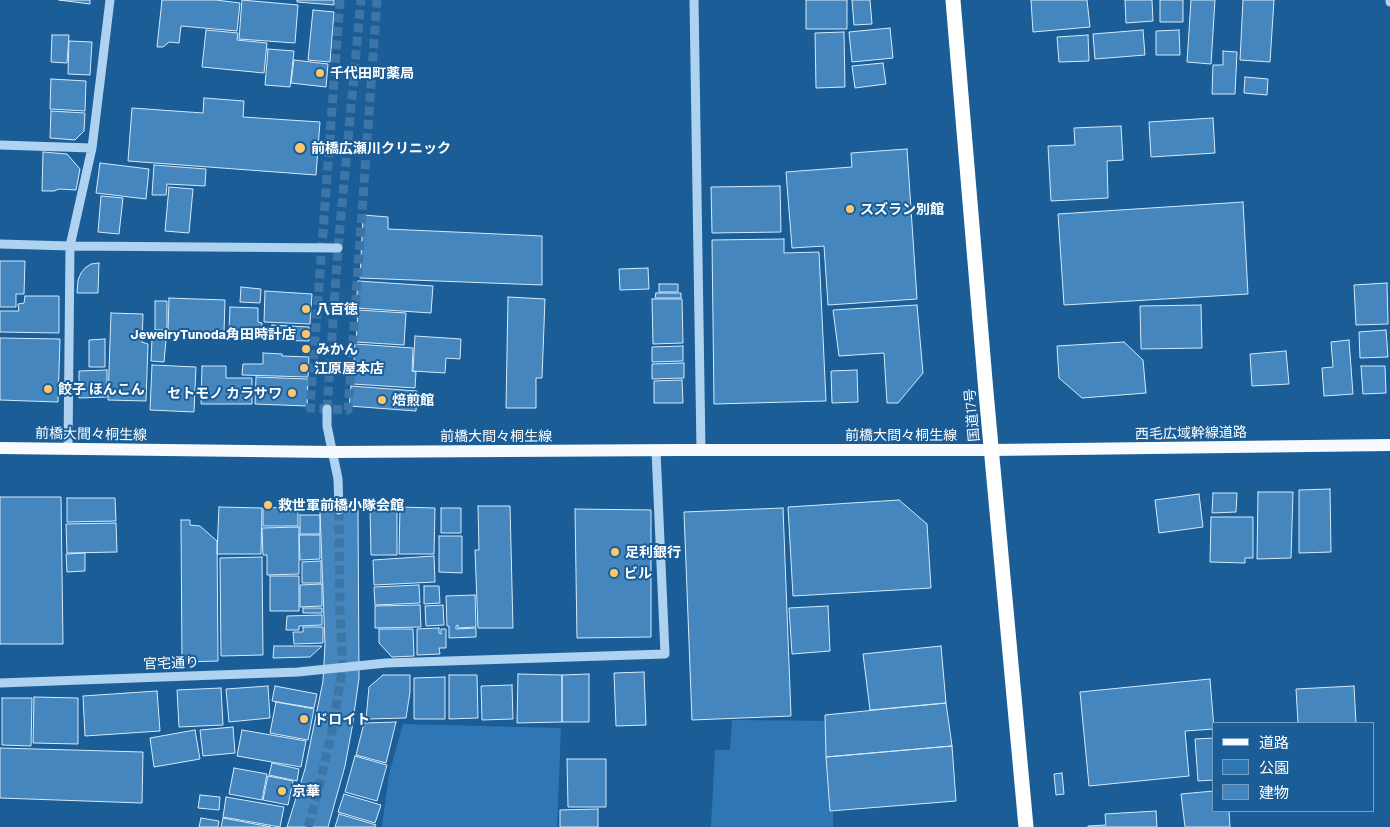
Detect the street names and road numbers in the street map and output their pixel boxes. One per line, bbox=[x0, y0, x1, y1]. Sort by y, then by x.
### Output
street label: 国道17号 bbox=[961, 388, 983, 442]
street label: 西毛広域幹線道路 bbox=[1135, 424, 1247, 442]
street label: 前橋大間々桐生線 bbox=[35, 425, 147, 443]
street label: 前橋大間々桐生線 bbox=[845, 427, 957, 443]
street label: 前橋大間々桐生線 bbox=[440, 428, 552, 444]
street label: 官宅通り bbox=[143, 654, 199, 672]

